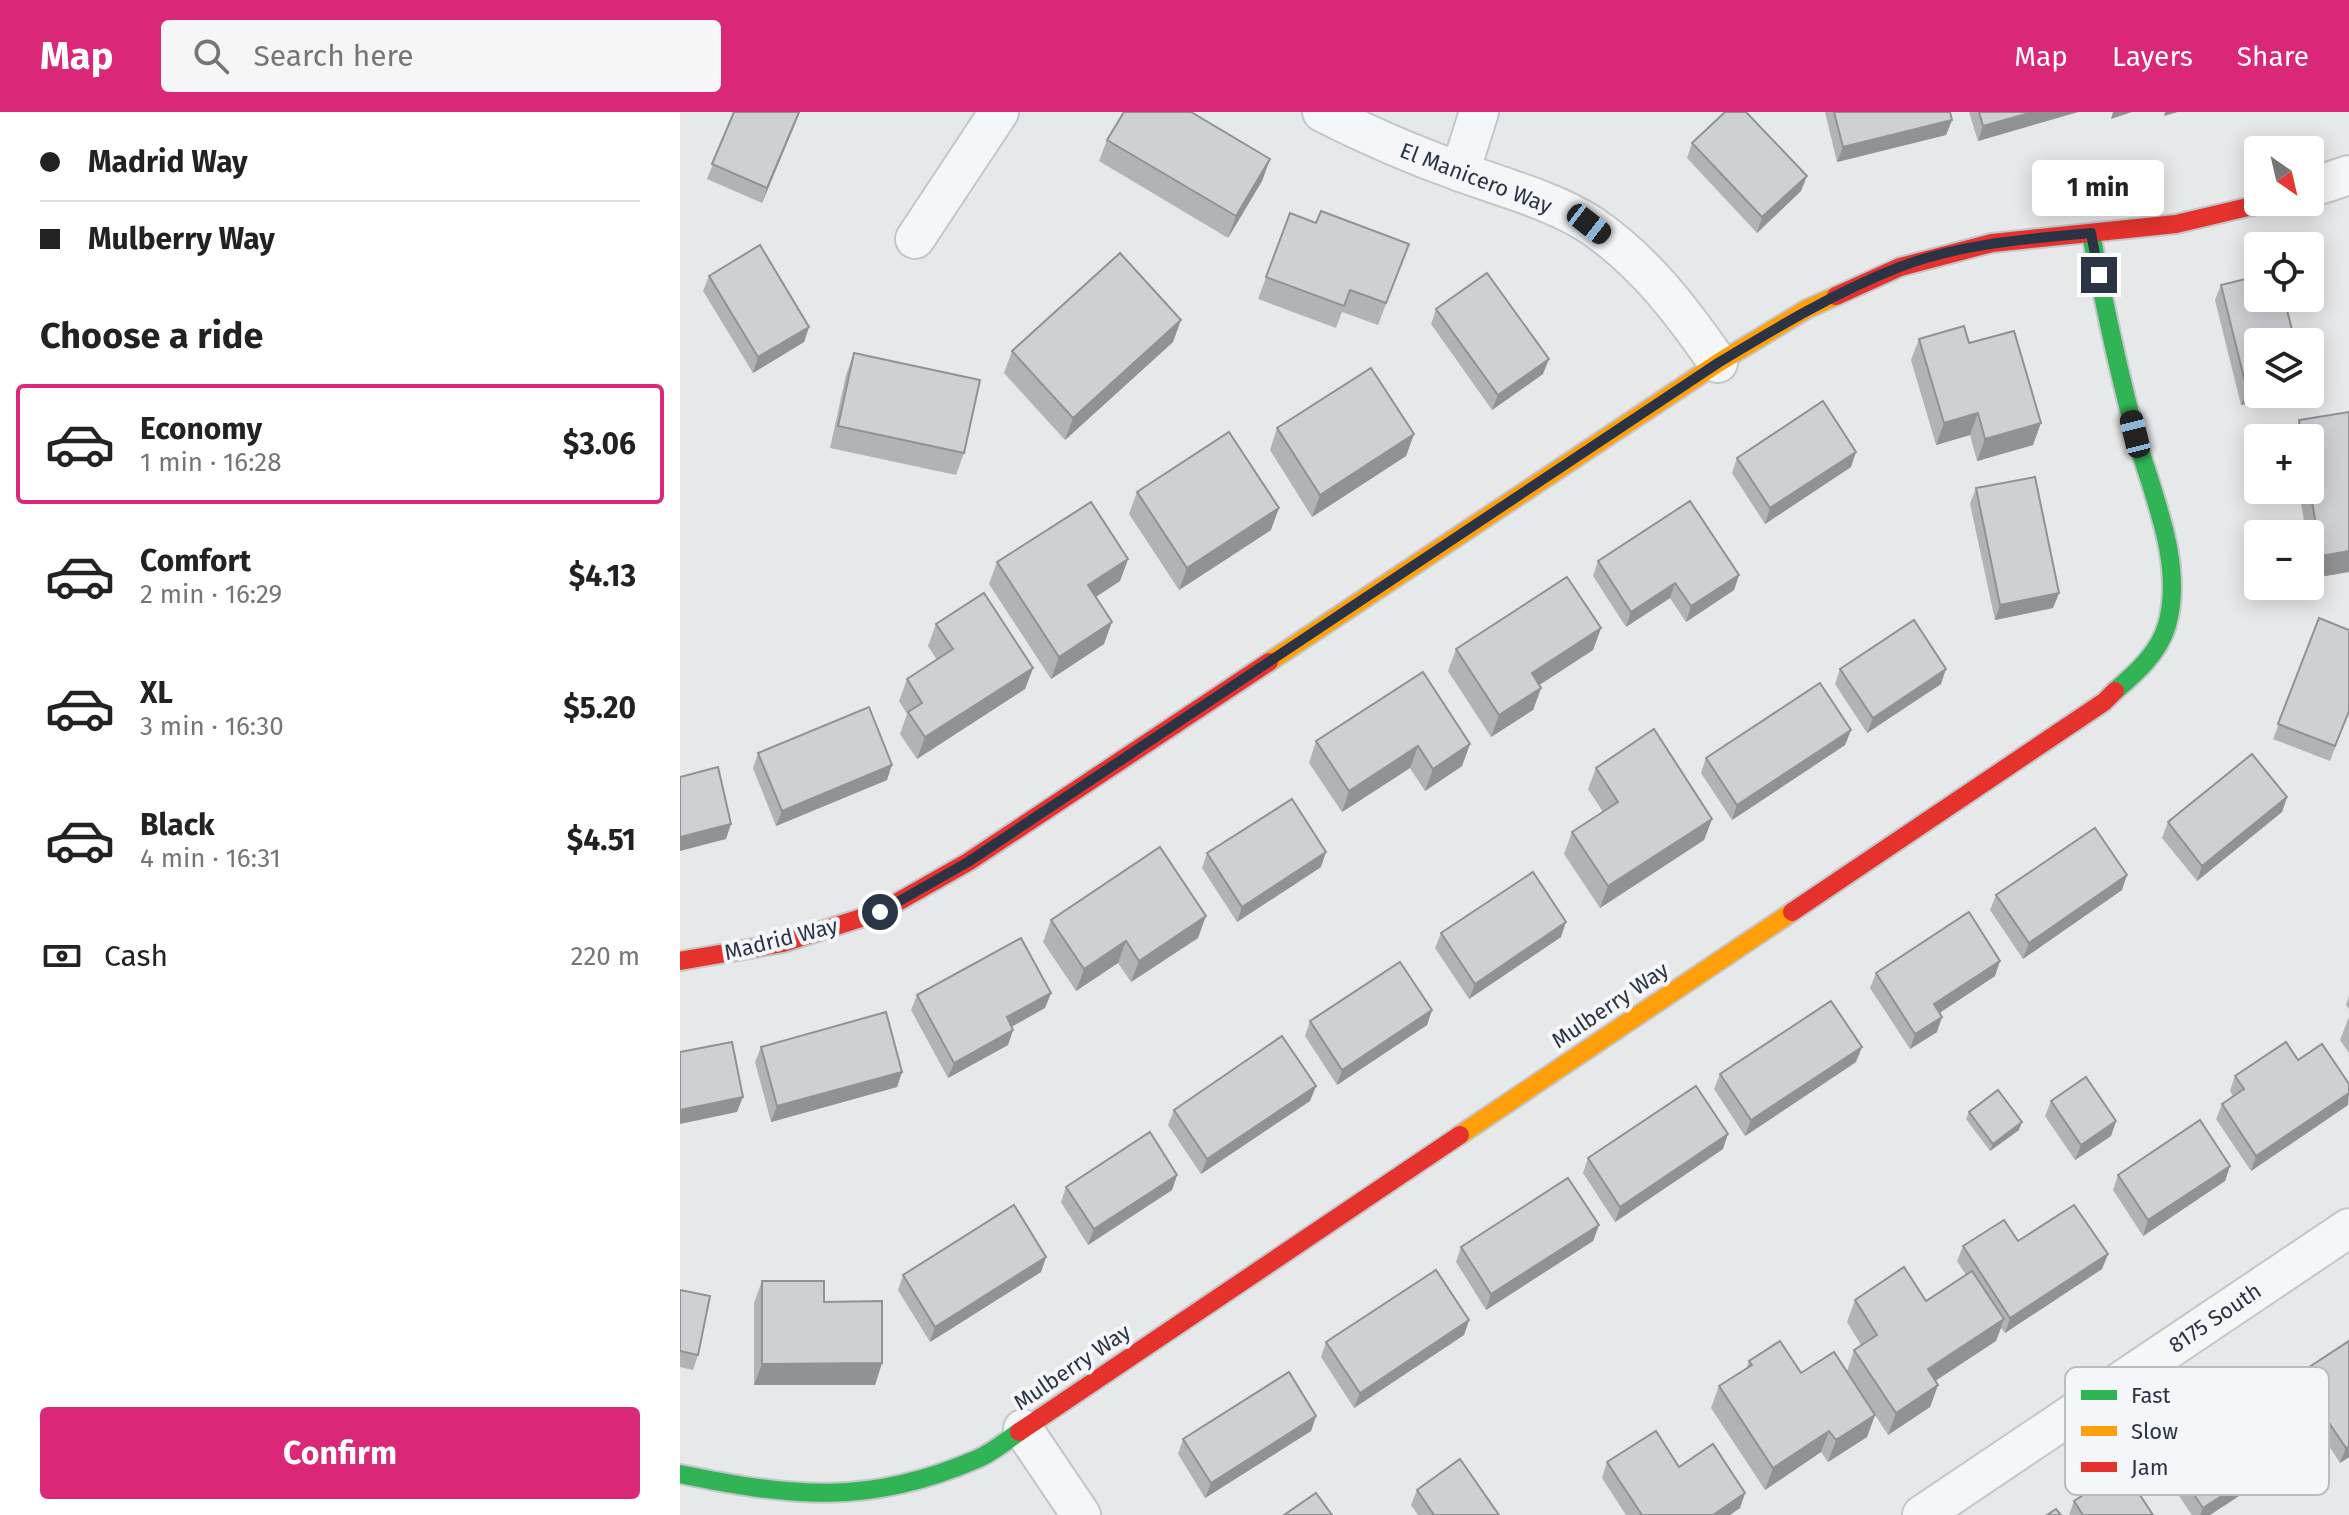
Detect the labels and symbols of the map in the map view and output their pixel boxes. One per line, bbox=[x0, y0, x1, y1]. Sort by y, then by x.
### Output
north arrow bbox=[2244, 136, 2324, 216]
street label: El Manicero Way bbox=[1396, 137, 1556, 219]
callout: 1 min bbox=[2033, 159, 2165, 215]
car bbox=[1563, 200, 1615, 248]
route end bbox=[2081, 257, 2117, 293]
car bbox=[2118, 408, 2152, 460]
route start bbox=[862, 894, 898, 930]
street label: Madrid Way bbox=[722, 912, 841, 966]
street label: Mulberry Way bbox=[1546, 956, 1674, 1054]
street label: 8175 South bbox=[2164, 1277, 2266, 1359]
street label: Mulberry Way bbox=[1008, 1318, 1136, 1416]
legend bbox=[2065, 1367, 2329, 1495]
text: Fast bbox=[2131, 1382, 2171, 1409]
text: Slow bbox=[2131, 1418, 2178, 1445]
text: Jam bbox=[2131, 1454, 2169, 1481]

